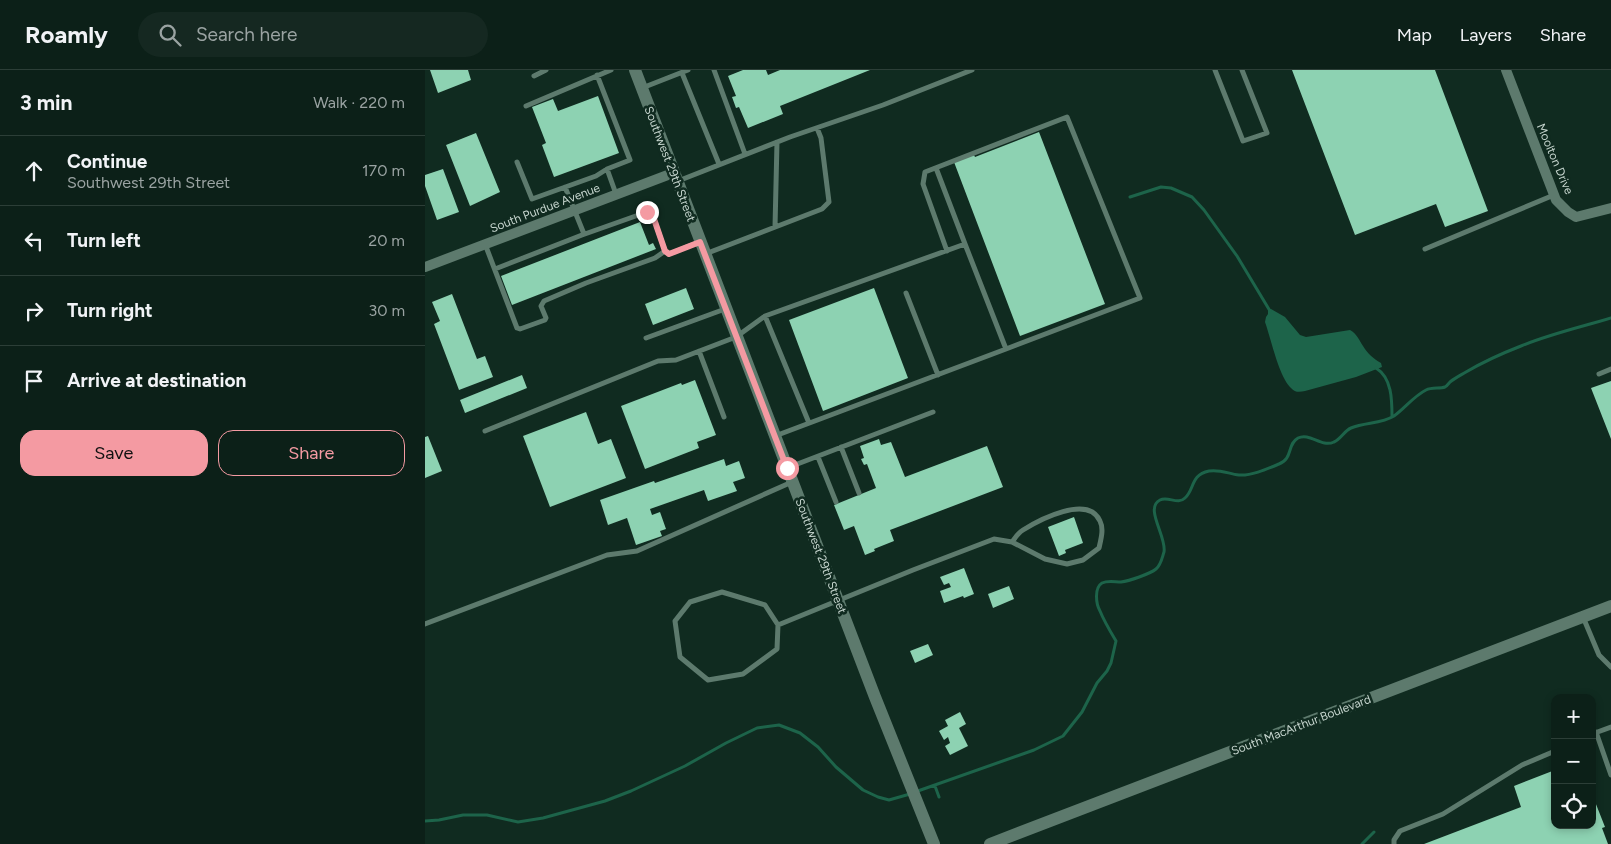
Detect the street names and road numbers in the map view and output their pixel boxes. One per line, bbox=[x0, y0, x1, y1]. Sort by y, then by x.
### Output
street label: Southwest 29th Street bbox=[642, 104, 699, 224]
street label: Moolton Drive bbox=[1534, 121, 1576, 197]
street label: South Purdue Avenue bbox=[488, 180, 602, 235]
street label: Southwest 29th Street bbox=[793, 496, 850, 616]
street label: South MacArthur Boulevard bbox=[1229, 692, 1373, 758]

